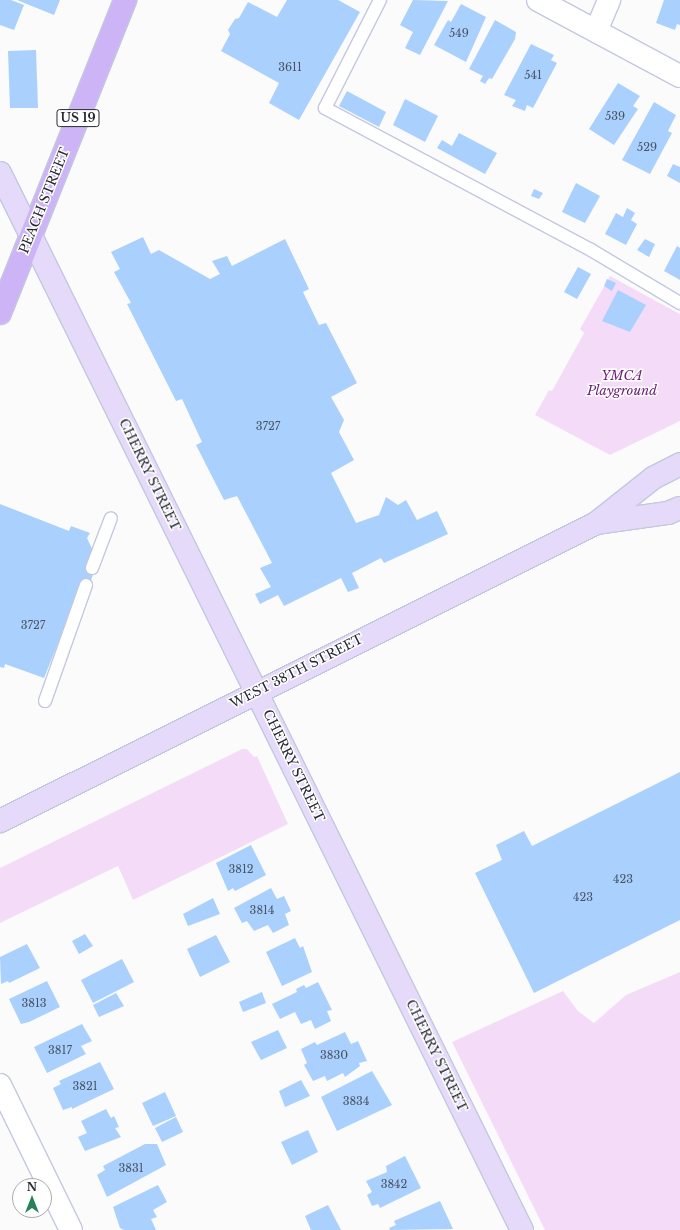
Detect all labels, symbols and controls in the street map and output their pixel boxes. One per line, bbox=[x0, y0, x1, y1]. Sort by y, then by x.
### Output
house number: 549 bbox=[449, 26, 469, 40]
house number: 3611 bbox=[278, 60, 302, 74]
house number: 541 bbox=[524, 68, 542, 82]
road number: US 19 bbox=[56, 108, 100, 128]
house number: 539 bbox=[605, 109, 625, 123]
house number: 529 bbox=[637, 140, 657, 154]
street label: PEACH STREET bbox=[17, 146, 73, 256]
park label: YMCA Playground bbox=[587, 369, 657, 400]
street label: CHERRY STREET bbox=[115, 416, 183, 534]
house number: 3727 bbox=[256, 419, 280, 433]
house number: 3727 bbox=[21, 618, 45, 632]
street label: WEST 38TH STREET bbox=[228, 632, 366, 712]
street label: CHERRY STREET bbox=[259, 707, 327, 825]
house number: 3812 bbox=[228, 862, 254, 876]
house number: 423 bbox=[613, 872, 633, 886]
house number: 423 bbox=[573, 890, 593, 904]
house number: 3814 bbox=[250, 903, 274, 917]
house number: 3813 bbox=[21, 996, 47, 1010]
street label: CHERRY STREET bbox=[402, 997, 470, 1115]
house number: 3817 bbox=[48, 1043, 72, 1057]
house number: 3830 bbox=[320, 1048, 348, 1062]
house number: 3821 bbox=[72, 1079, 98, 1093]
house number: 3834 bbox=[343, 1094, 369, 1108]
house number: 3831 bbox=[118, 1161, 144, 1175]
house number: 3842 bbox=[381, 1177, 407, 1191]
north arrow bbox=[12, 1178, 52, 1218]
text: N bbox=[27, 1180, 37, 1194]

